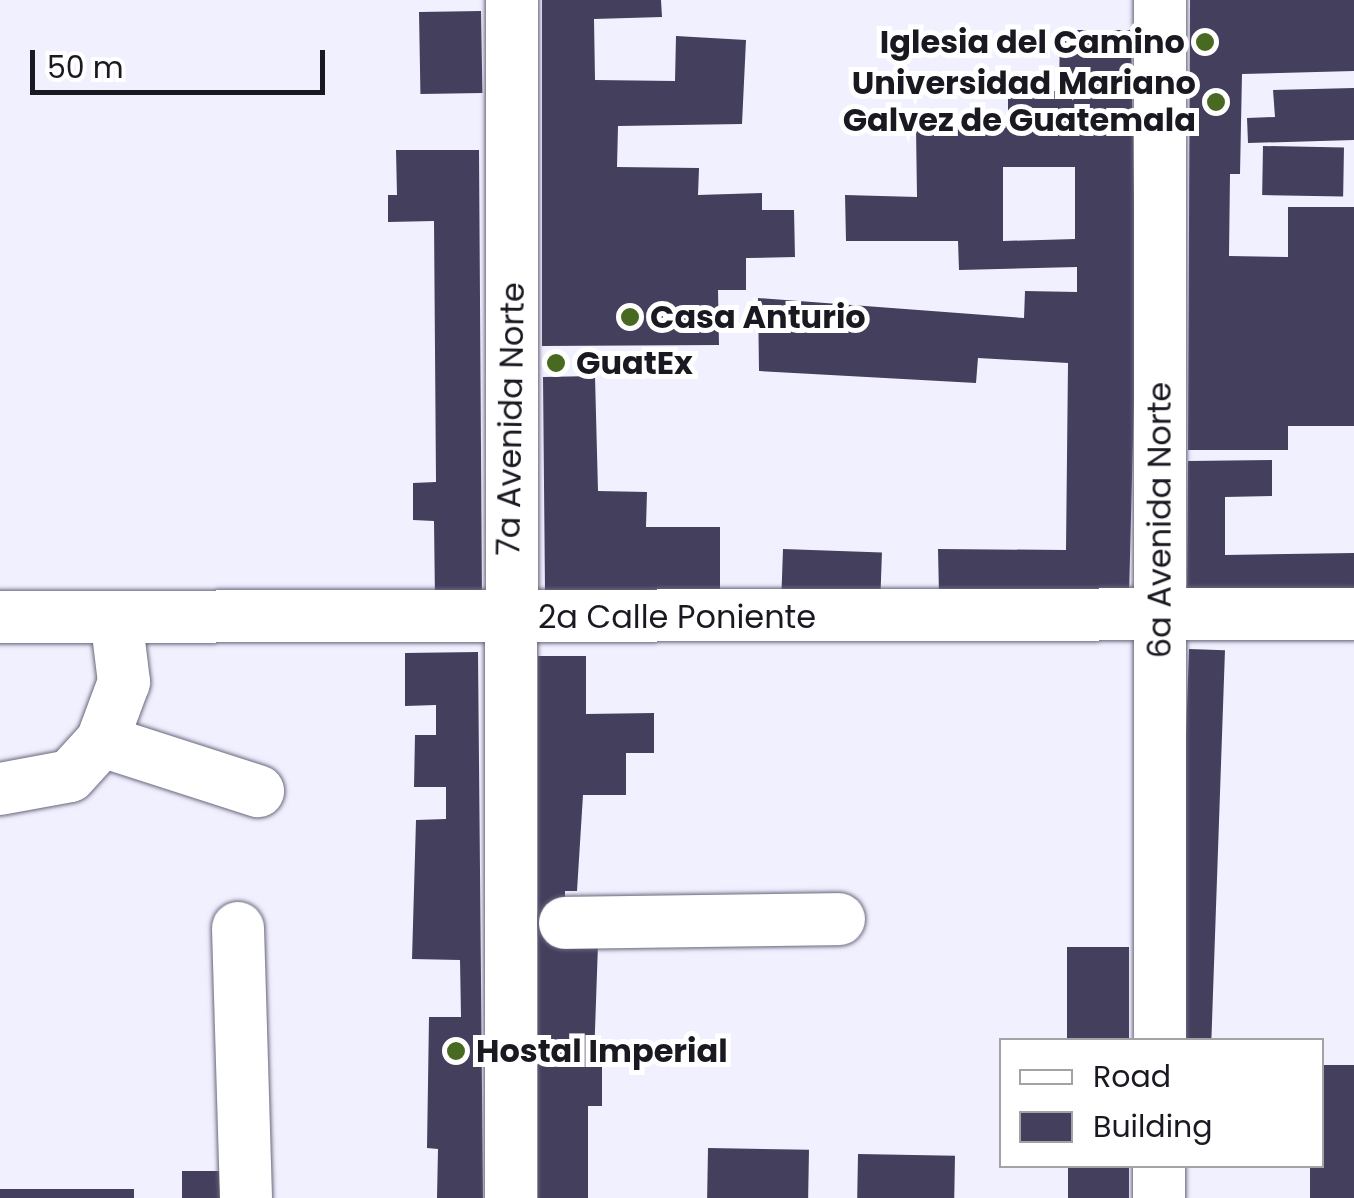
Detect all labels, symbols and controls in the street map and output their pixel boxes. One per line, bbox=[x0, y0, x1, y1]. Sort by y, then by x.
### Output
place label: Iglesia del Camino bbox=[880, 23, 1185, 61]
scale bar bbox=[35, 30, 330, 92]
marker: Iglesia del Camino bbox=[1194, 31, 1216, 53]
text: 50 m bbox=[47, 46, 124, 89]
place label: Universidad Mariano Galvez de Guatemala bbox=[843, 65, 1196, 140]
marker: Universidad Mariano Galvez de Guatemala bbox=[1205, 91, 1227, 113]
street label: 7a Avenida Norte bbox=[489, 282, 533, 556]
place label: Casa Anturio bbox=[650, 298, 866, 336]
marker: Casa Anturio bbox=[619, 306, 641, 328]
place label: GuatEx bbox=[576, 344, 693, 382]
marker: GuatEx bbox=[545, 352, 567, 374]
street label: 6a Avenida Norte bbox=[1141, 382, 1179, 658]
street label: 2a Calle Poniente bbox=[538, 598, 816, 636]
place label: Hostal Imperial bbox=[476, 1032, 728, 1070]
legend bbox=[999, 1038, 1324, 1168]
marker: Hostal Imperial bbox=[445, 1040, 467, 1062]
text: Road bbox=[1093, 1055, 1171, 1098]
text: Building bbox=[1093, 1105, 1213, 1148]

